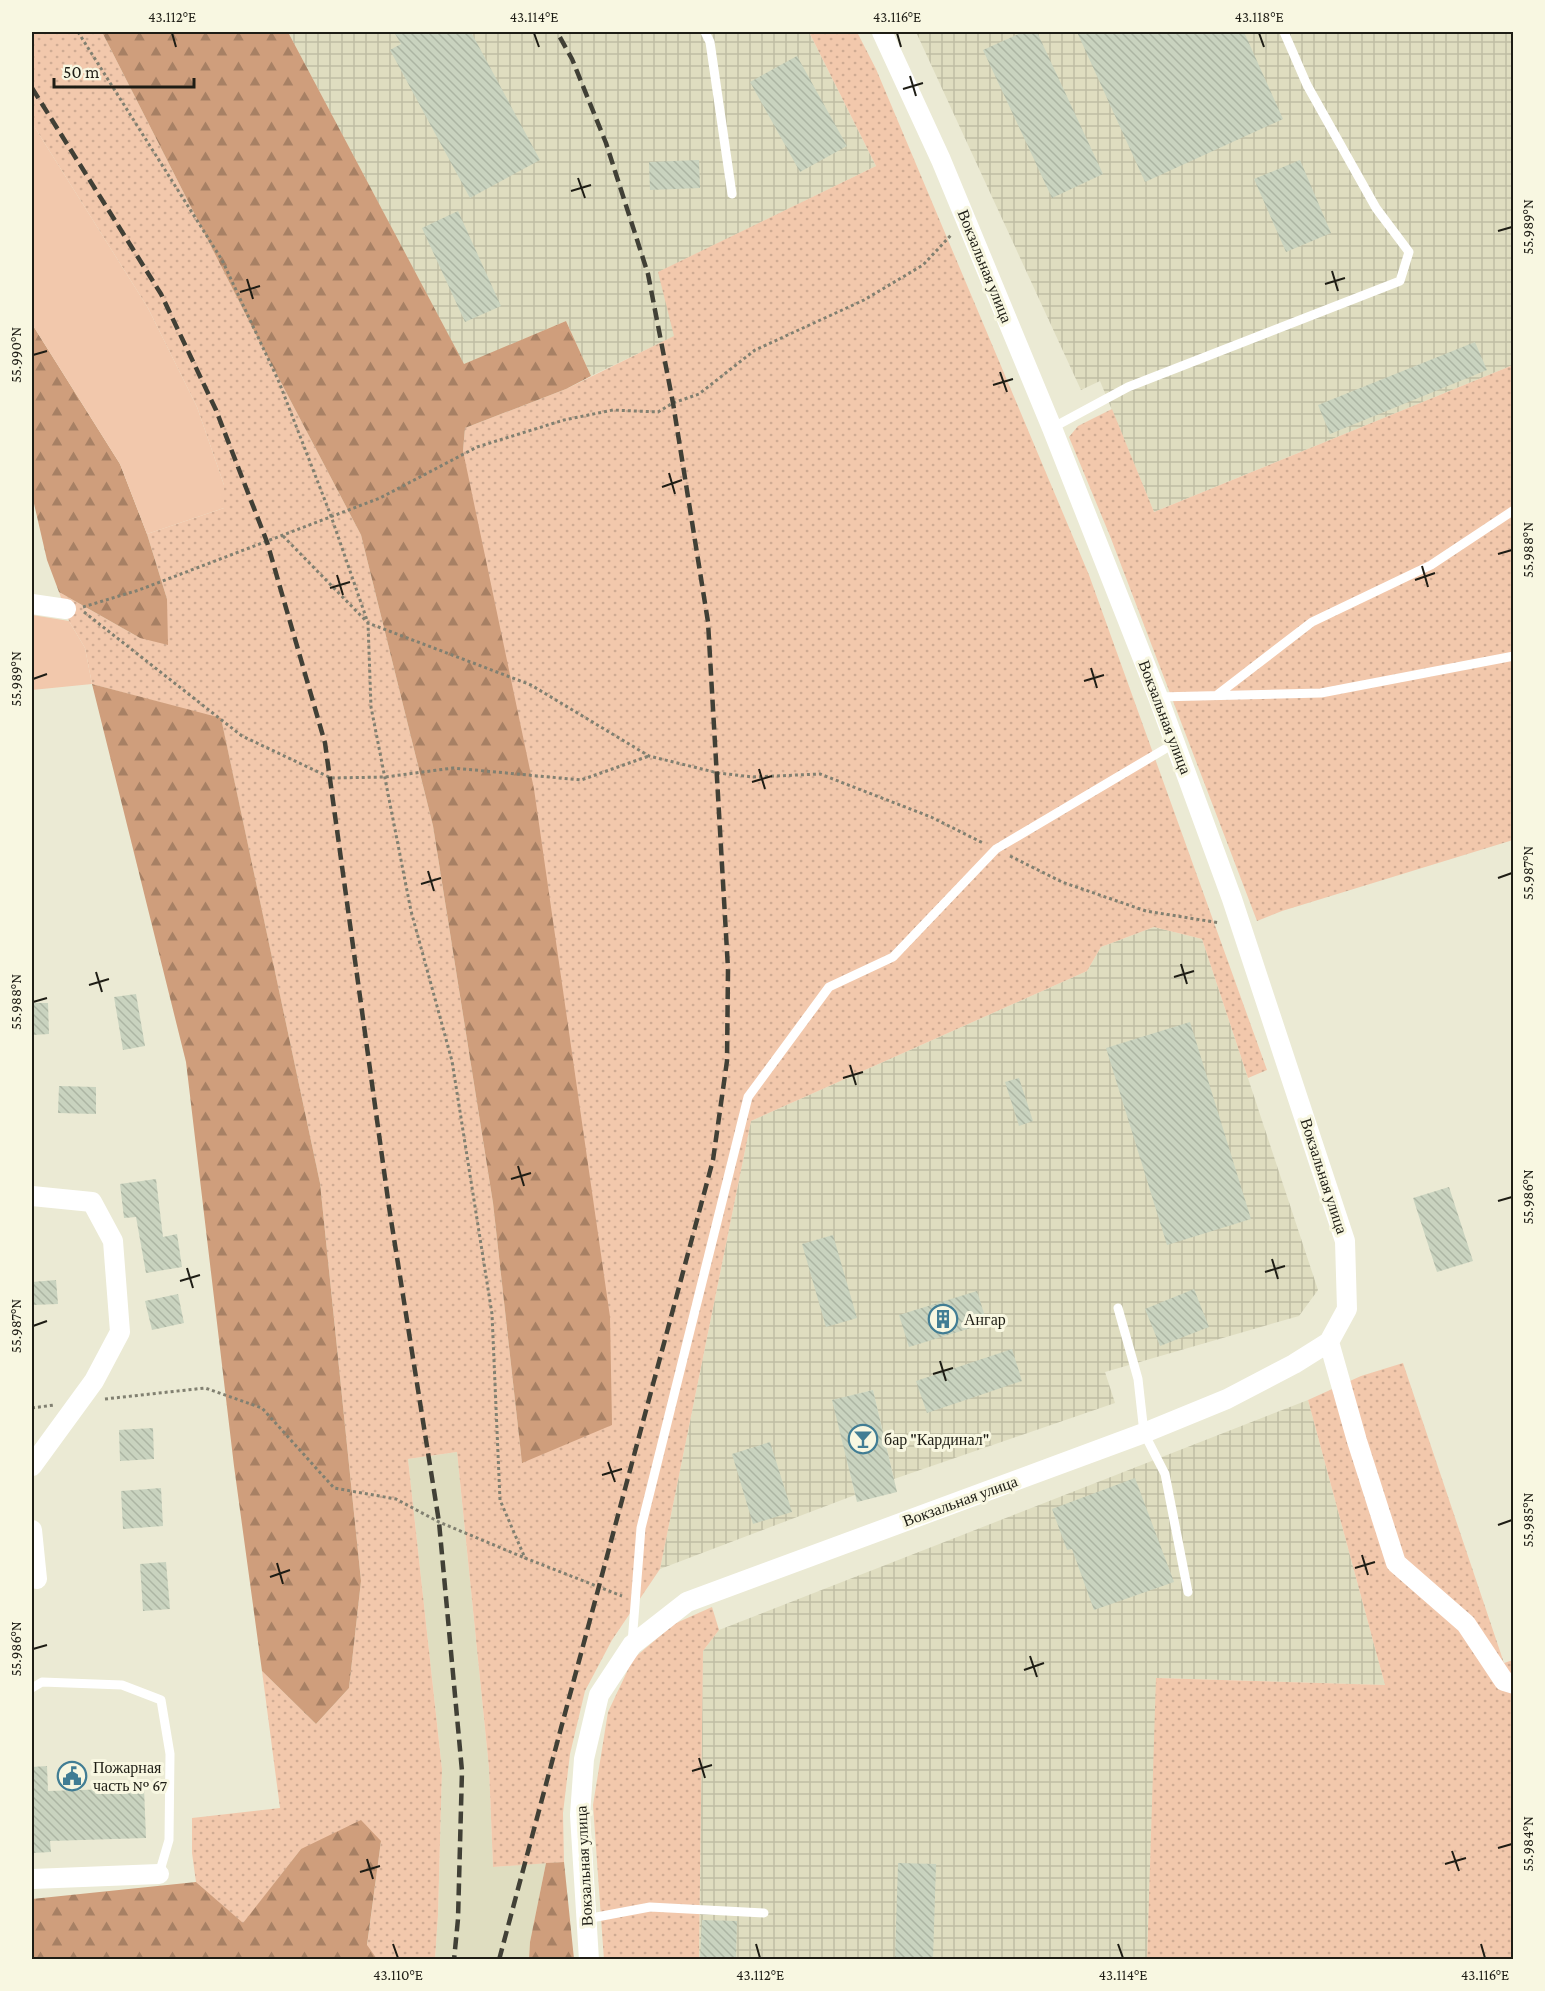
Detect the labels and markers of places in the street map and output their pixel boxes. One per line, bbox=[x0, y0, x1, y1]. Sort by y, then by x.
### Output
building icon: Ангар bbox=[927, 1303, 959, 1335]
place label: Ангар bbox=[964, 1311, 1006, 1329]
bar icon: бар "Кардинал" bbox=[847, 1423, 879, 1455]
place label: бар "Кардинал" bbox=[884, 1431, 989, 1449]
place label: Пожарная часть № 67 bbox=[93, 1759, 168, 1794]
public building icon: Пожарная часть № 67 bbox=[56, 1760, 88, 1792]

